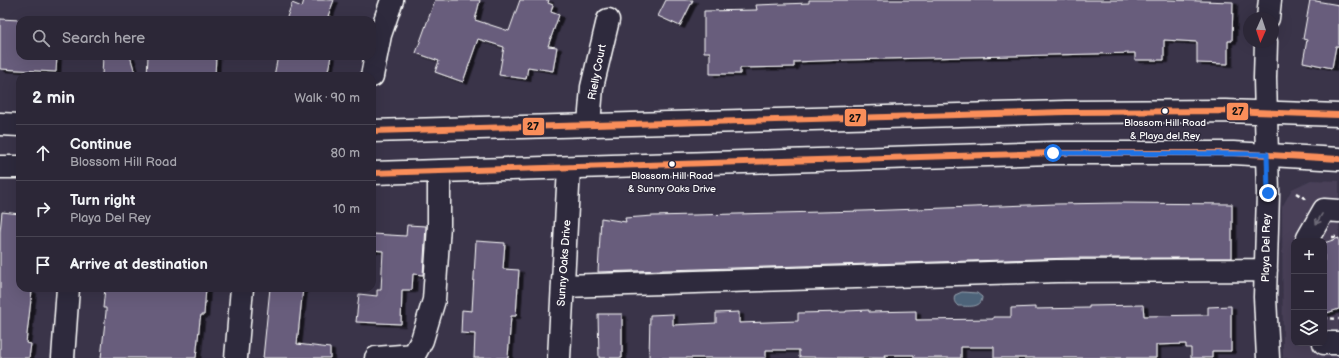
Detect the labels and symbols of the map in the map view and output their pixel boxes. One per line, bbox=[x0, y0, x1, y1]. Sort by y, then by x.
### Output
north arrow bbox=[1243, 12, 1279, 48]
street label: Rielly Court bbox=[585, 42, 609, 101]
line badge: 27 bbox=[1226, 102, 1249, 121]
text: 27 bbox=[1232, 105, 1244, 118]
marker: Blossom Hill Road & Playa del Rey bbox=[1160, 106, 1170, 116]
line badge: 27 bbox=[844, 108, 867, 127]
text: 27 bbox=[849, 112, 861, 125]
line badge: 27 bbox=[522, 117, 545, 136]
place label: Blossom Hill Road & Playa del Rey bbox=[1124, 117, 1206, 142]
text: 27 bbox=[527, 120, 539, 133]
route start bbox=[1044, 144, 1062, 162]
marker: Blossom Hill Road & Sunny Oaks Drive bbox=[667, 159, 677, 169]
place label: Blossom Hill Road & Sunny Oaks Drive bbox=[628, 170, 716, 195]
route end bbox=[1259, 184, 1277, 202]
one-way arrow bbox=[1314, 213, 1322, 225]
street label: Playa Del Rey bbox=[1259, 214, 1273, 282]
street label: Sunny Oaks Drive bbox=[554, 219, 574, 307]

